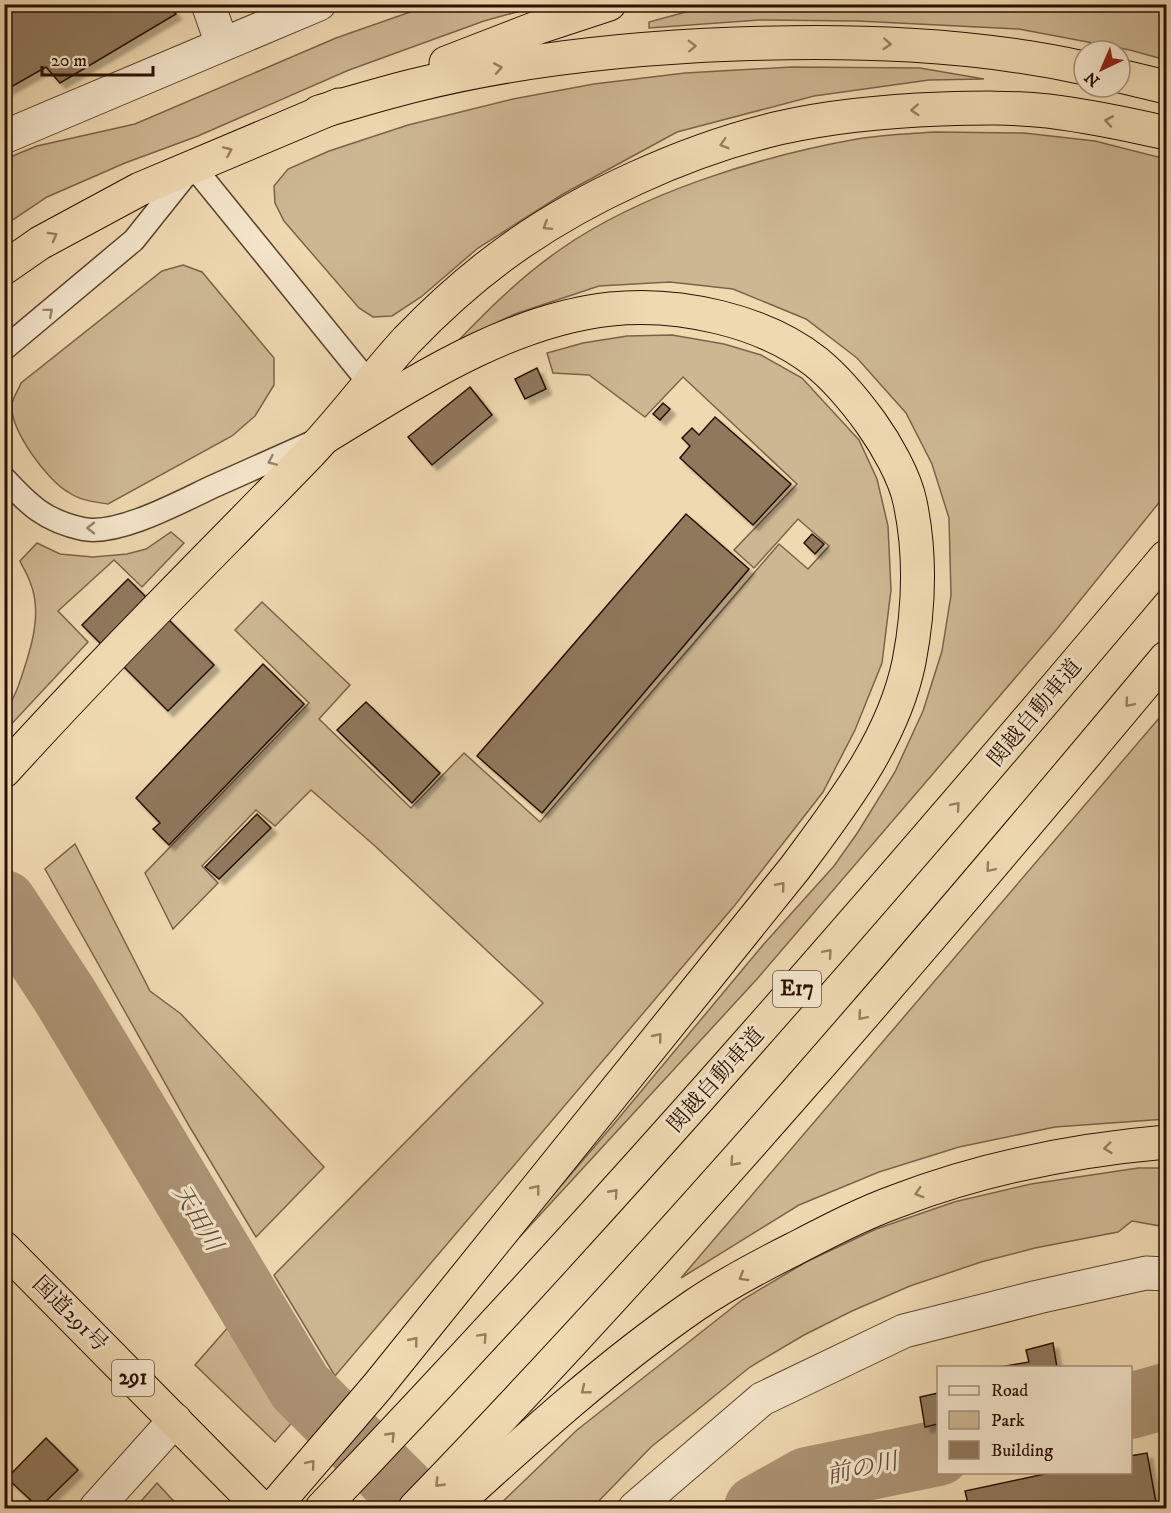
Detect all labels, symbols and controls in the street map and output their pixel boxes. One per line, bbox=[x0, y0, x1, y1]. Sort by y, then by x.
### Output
one-way arrow bbox=[882, 37, 891, 50]
scale bar bbox=[42, 39, 153, 77]
north arrow bbox=[1072, 39, 1132, 99]
one-way arrow bbox=[688, 40, 697, 52]
text: 20 m bbox=[51, 50, 87, 72]
one-way arrow bbox=[494, 63, 503, 75]
text: N bbox=[1081, 67, 1104, 91]
one-way arrow bbox=[911, 104, 920, 117]
one-way arrow bbox=[1105, 115, 1115, 128]
one-way arrow bbox=[719, 137, 730, 149]
one-way arrow bbox=[222, 146, 233, 158]
one-way arrow bbox=[543, 218, 553, 230]
one-way arrow bbox=[47, 231, 57, 243]
one-way arrow bbox=[42, 308, 53, 319]
one-way arrow bbox=[267, 454, 278, 466]
one-way arrow bbox=[86, 522, 95, 534]
street label: 関越自動車道 bbox=[982, 654, 1088, 772]
one-way arrow bbox=[1125, 696, 1136, 707]
one-way arrow bbox=[949, 802, 960, 813]
one-way arrow bbox=[986, 861, 997, 872]
one-way arrow bbox=[773, 882, 784, 893]
one-way arrow bbox=[821, 950, 832, 960]
road number: E17 bbox=[773, 971, 821, 1007]
one-way arrow bbox=[859, 1009, 870, 1020]
street label: 関越自動車道 bbox=[662, 1022, 770, 1138]
one-way arrow bbox=[650, 1033, 661, 1044]
one-way arrow bbox=[1104, 1141, 1113, 1154]
one-way arrow bbox=[730, 1156, 741, 1166]
water label: 天田川 bbox=[166, 1179, 230, 1259]
one-way arrow bbox=[528, 1185, 539, 1196]
one-way arrow bbox=[914, 1186, 925, 1199]
one-way arrow bbox=[607, 1190, 618, 1200]
one-way arrow bbox=[739, 1269, 749, 1281]
street label: 国道291号 bbox=[27, 1271, 113, 1357]
one-way arrow bbox=[476, 1334, 487, 1344]
one-way arrow bbox=[406, 1337, 417, 1348]
road number: 291 bbox=[112, 1360, 154, 1396]
legend bbox=[937, 1366, 1132, 1474]
text: Road bbox=[991, 1380, 1028, 1402]
one-way arrow bbox=[581, 1383, 592, 1394]
text: Park bbox=[991, 1410, 1025, 1432]
one-way arrow bbox=[384, 1432, 395, 1442]
text: Building bbox=[991, 1440, 1053, 1462]
water label: 前の川 bbox=[824, 1446, 903, 1491]
one-way arrow bbox=[304, 1460, 315, 1471]
one-way arrow bbox=[436, 1476, 447, 1487]

